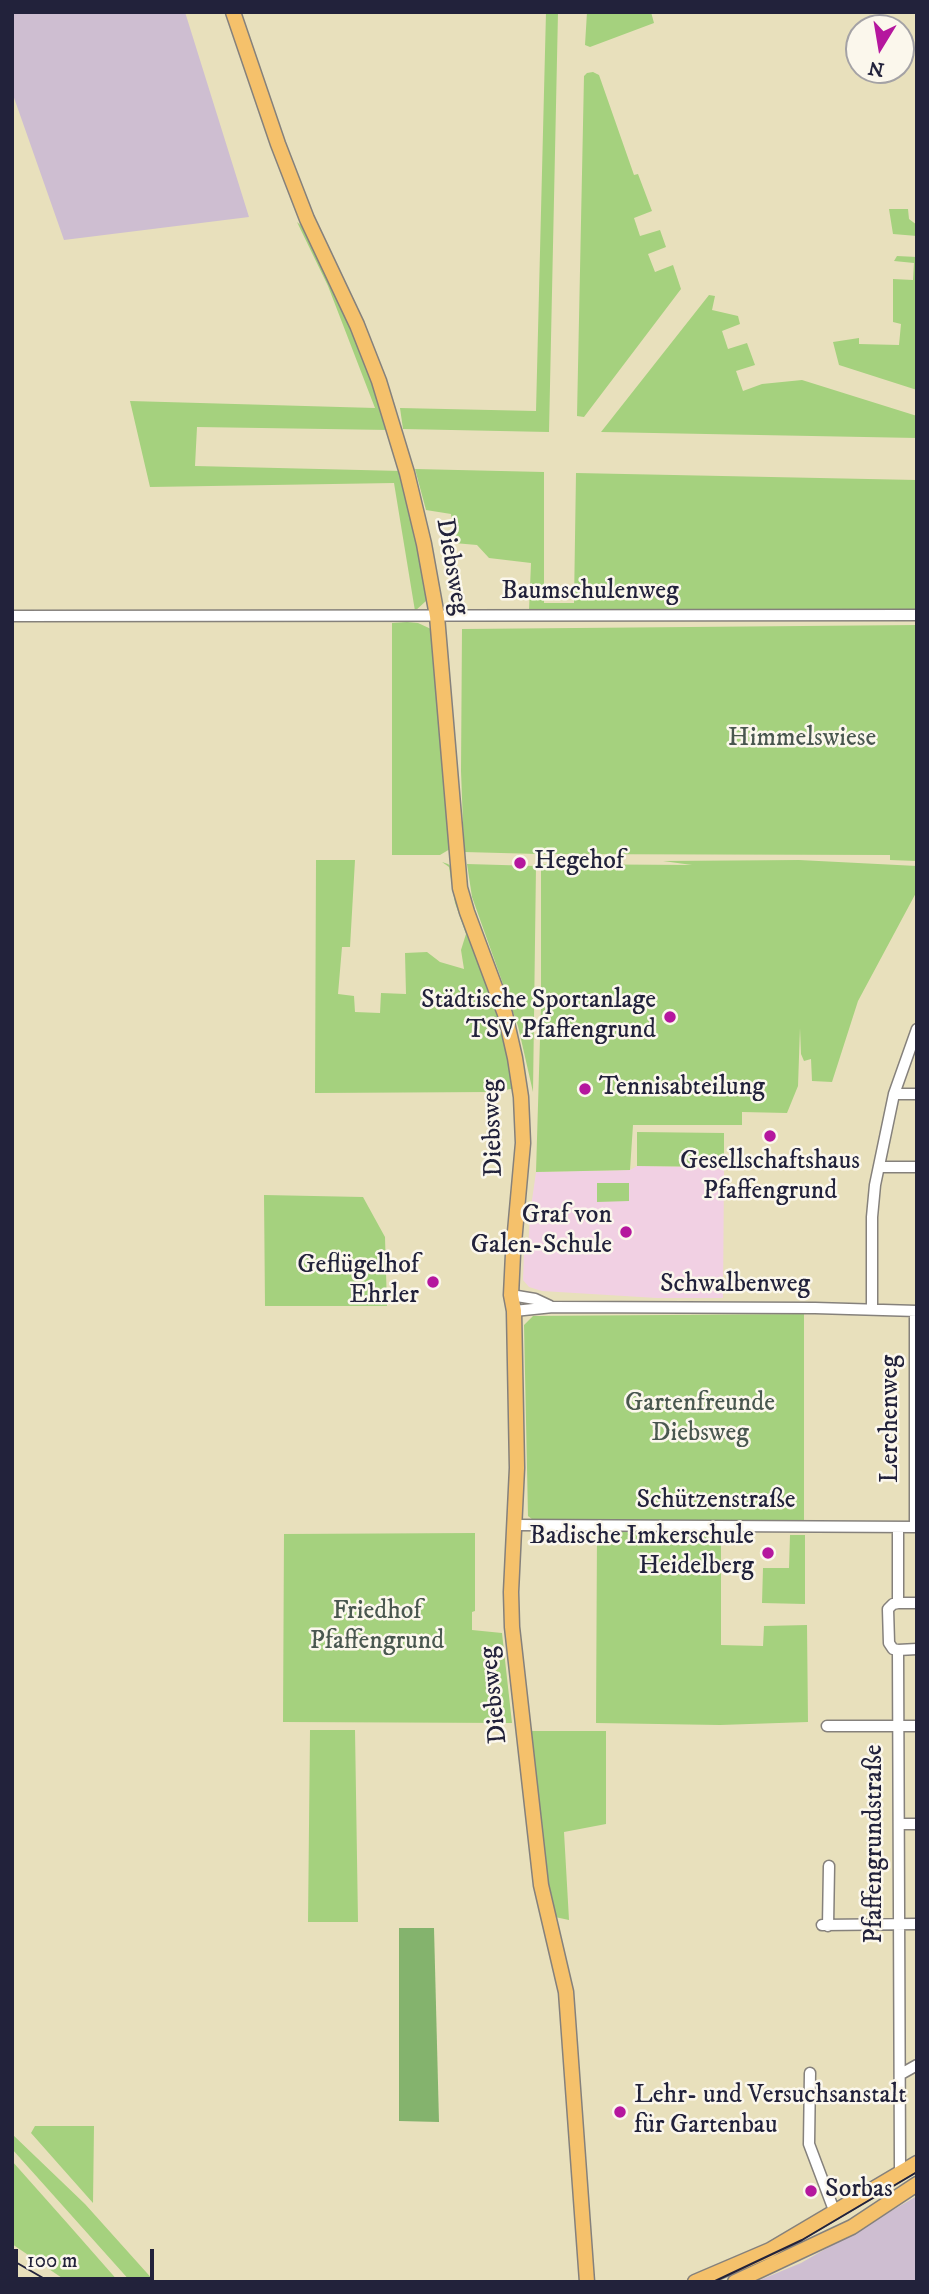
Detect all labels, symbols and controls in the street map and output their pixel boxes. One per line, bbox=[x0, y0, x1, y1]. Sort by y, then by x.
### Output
north arrow bbox=[845, 14, 915, 84]
text: N bbox=[866, 55, 886, 81]
street label: Diebsweg bbox=[427, 516, 475, 618]
street label: Baumschulenweg bbox=[501, 577, 679, 609]
park label: Himmelswiese bbox=[728, 724, 876, 756]
place label: Hegehof bbox=[534, 847, 624, 879]
marker: Hegehof bbox=[512, 855, 528, 871]
place label: Städtische Sportanlage TSV Pfaffengrund bbox=[421, 986, 656, 1048]
marker: Städtische Sportanlage TSV Pfaffengrund bbox=[662, 1009, 678, 1025]
place label: Tennisabteilung bbox=[599, 1073, 765, 1105]
street label: Diebsweg bbox=[477, 1079, 511, 1177]
marker: Tennisabteilung bbox=[577, 1081, 593, 1097]
marker: Gesellschaftshaus Pfaffengrund bbox=[762, 1128, 778, 1144]
place label: Gesellschaftshaus Pfaffengrund bbox=[680, 1147, 860, 1208]
place label: Graf von Galen-Schule bbox=[471, 1201, 612, 1262]
marker: Graf von Galen-Schule bbox=[618, 1224, 634, 1240]
place label: Geflügelhof Ehrler bbox=[297, 1251, 419, 1312]
street label: Schwalbenweg bbox=[660, 1270, 810, 1302]
marker: Geflügelhof Ehrler bbox=[425, 1274, 441, 1290]
street label: Lerchenweg bbox=[876, 1355, 908, 1483]
park label: Gartenfreunde Diebsweg bbox=[625, 1389, 775, 1450]
street label: Schützenstraße bbox=[636, 1486, 796, 1518]
place label: Badische Imkerschule Heidelberg bbox=[529, 1522, 754, 1584]
marker: Badische Imkerschule Heidelberg bbox=[760, 1545, 776, 1561]
park label: Friedhof Pfaffengrund bbox=[310, 1597, 444, 1658]
street label: Diebsweg bbox=[474, 1645, 516, 1745]
street label: Pfaffengrundstraße bbox=[860, 1745, 892, 1943]
place label: Lehr- und Versuchsanstalt für Gartenbau bbox=[634, 2081, 907, 2142]
marker: Lehr- und Versuchsanstalt für Gartenbau bbox=[612, 2104, 628, 2120]
place label: Sorbas bbox=[825, 2175, 893, 2207]
marker: Sorbas bbox=[803, 2183, 819, 2199]
scale bar bbox=[18, 2234, 158, 2278]
text: 100 m bbox=[27, 2248, 78, 2274]

